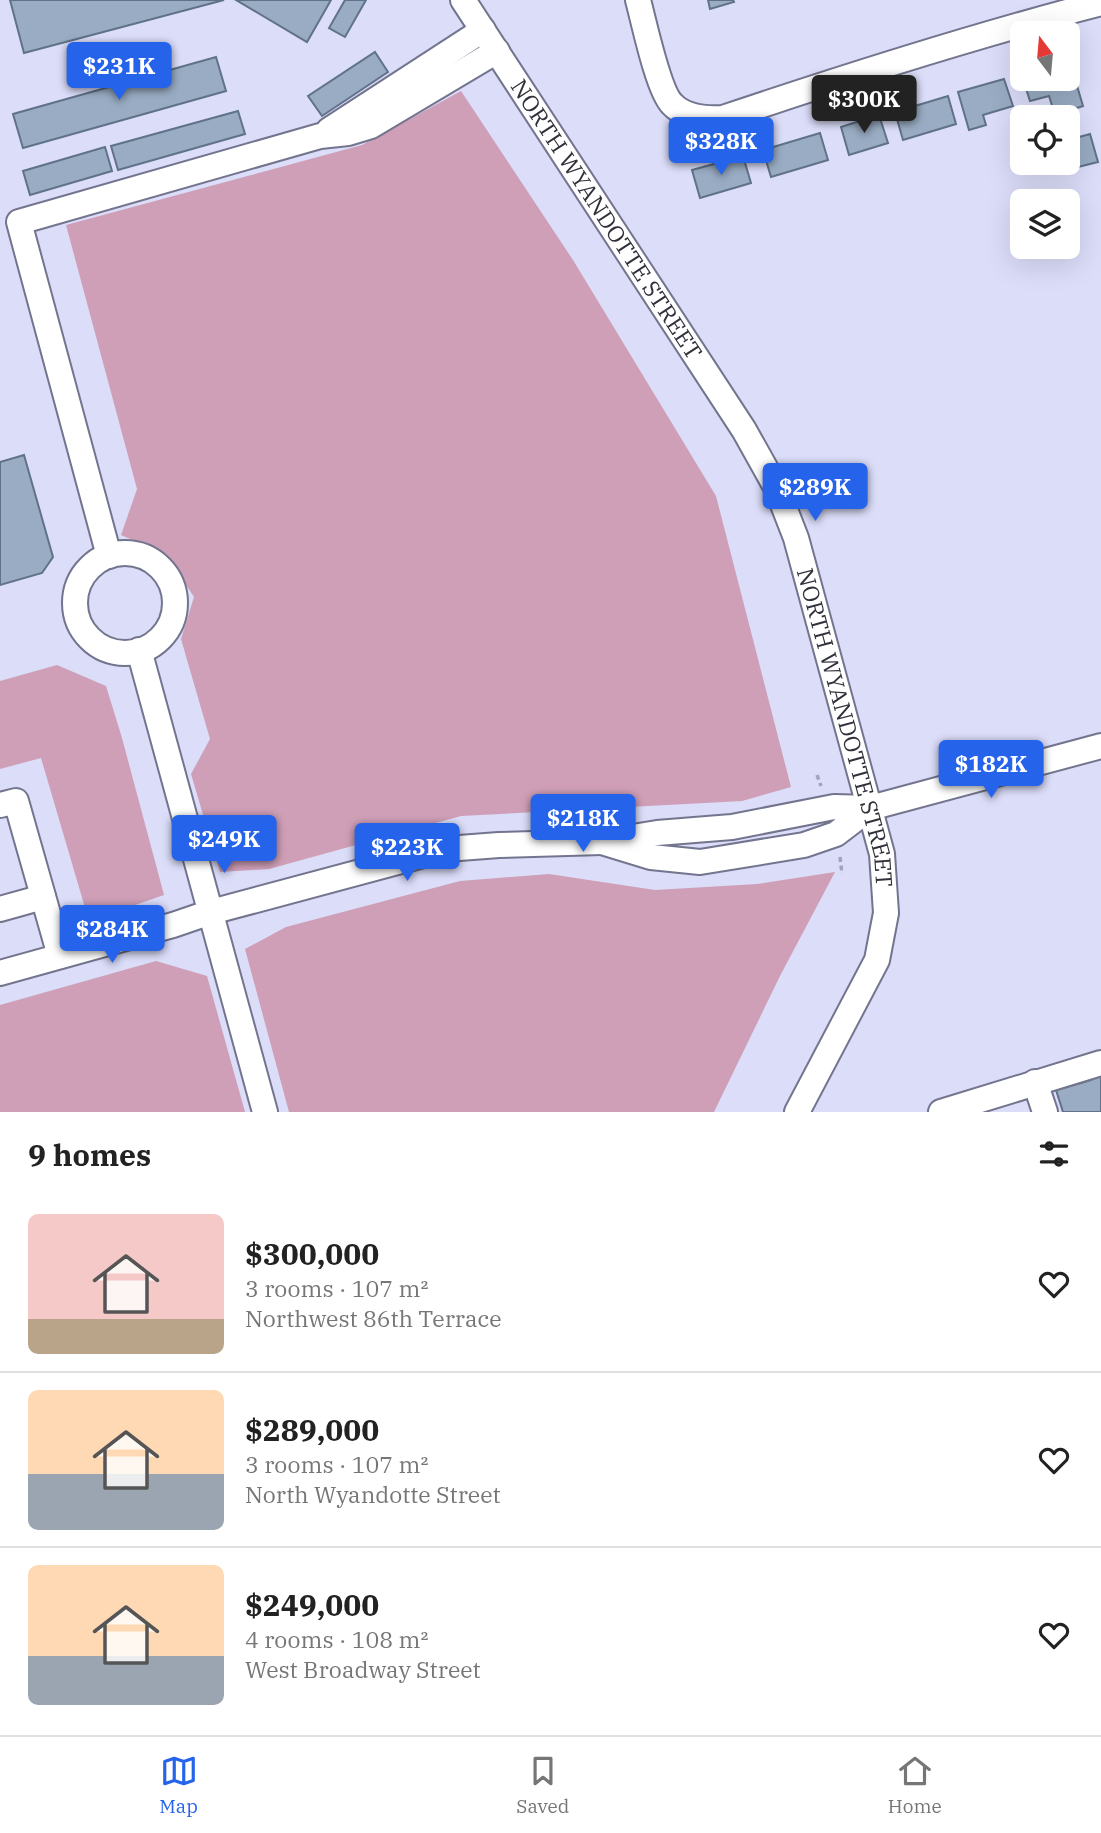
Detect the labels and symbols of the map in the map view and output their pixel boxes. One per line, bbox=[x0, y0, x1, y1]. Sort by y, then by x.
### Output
north arrow bbox=[1010, 21, 1080, 91]
pin: $231K bbox=[70, 42, 168, 102]
street label: NORTH WYANDOTTE STREET bbox=[505, 73, 710, 365]
pin: $300K bbox=[815, 76, 913, 135]
pin: $328K bbox=[672, 118, 770, 177]
pin: $289K bbox=[766, 463, 864, 523]
street label: NORTH WYANDOTTE STREET bbox=[791, 564, 900, 888]
pin: $182K bbox=[942, 740, 1040, 800]
pin: $218K bbox=[534, 794, 632, 854]
pin: $249K bbox=[175, 816, 273, 875]
pin: $223K bbox=[358, 824, 456, 883]
pin: $284K bbox=[63, 906, 161, 965]

